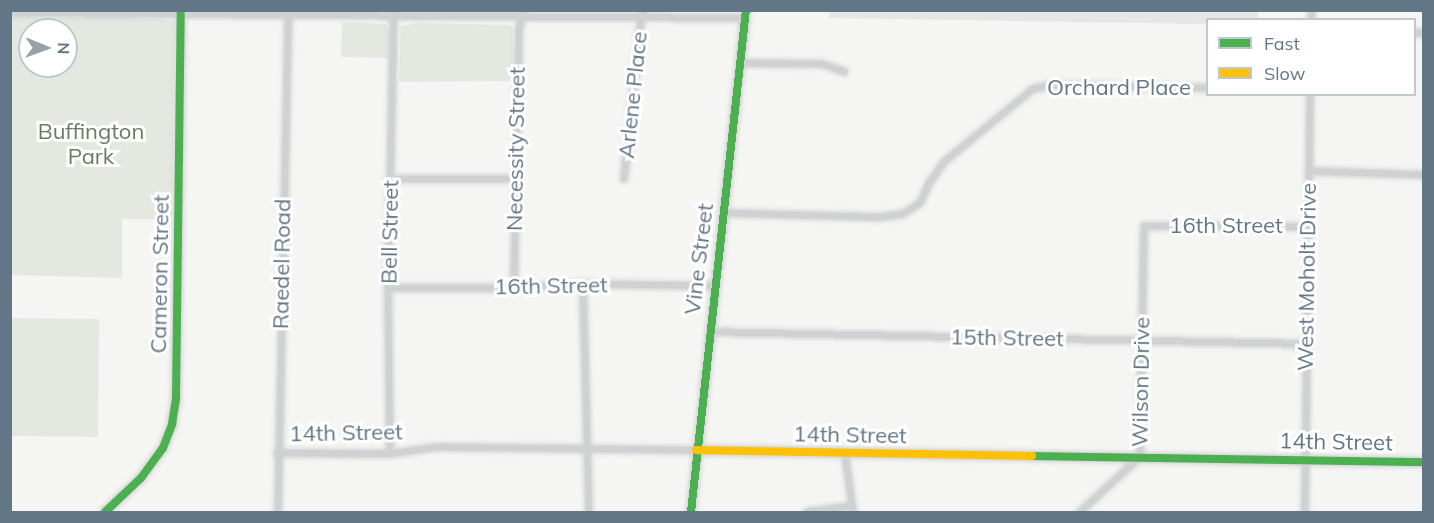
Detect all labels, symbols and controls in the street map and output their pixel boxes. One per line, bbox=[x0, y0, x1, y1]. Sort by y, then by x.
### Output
north arrow bbox=[18, 18, 78, 78]
legend bbox=[1206, 18, 1416, 96]
street label: Arlene Place bbox=[613, 30, 653, 160]
text: Fast bbox=[1264, 32, 1300, 55]
text: N bbox=[54, 42, 74, 54]
text: Slow bbox=[1264, 62, 1305, 85]
street label: Necessity Street bbox=[501, 67, 531, 231]
street label: Orchard Place bbox=[1047, 75, 1191, 101]
park label: Buffington Park bbox=[38, 118, 144, 170]
street label: Bell Street bbox=[376, 180, 404, 284]
street label: West Moholt Drive bbox=[1292, 183, 1322, 371]
street label: Cameron Street bbox=[145, 194, 175, 354]
street label: Raedel Road bbox=[268, 199, 296, 329]
street label: Vine Street bbox=[679, 202, 719, 316]
street label: 16th Street bbox=[1169, 213, 1283, 239]
street label: 16th Street bbox=[494, 272, 608, 300]
street label: Wilson Drive bbox=[1127, 317, 1155, 447]
street label: 15th Street bbox=[950, 324, 1064, 352]
street label: 14th Street bbox=[289, 419, 403, 447]
street label: 14th Street bbox=[793, 421, 907, 449]
street label: 14th Street bbox=[1279, 428, 1393, 456]

